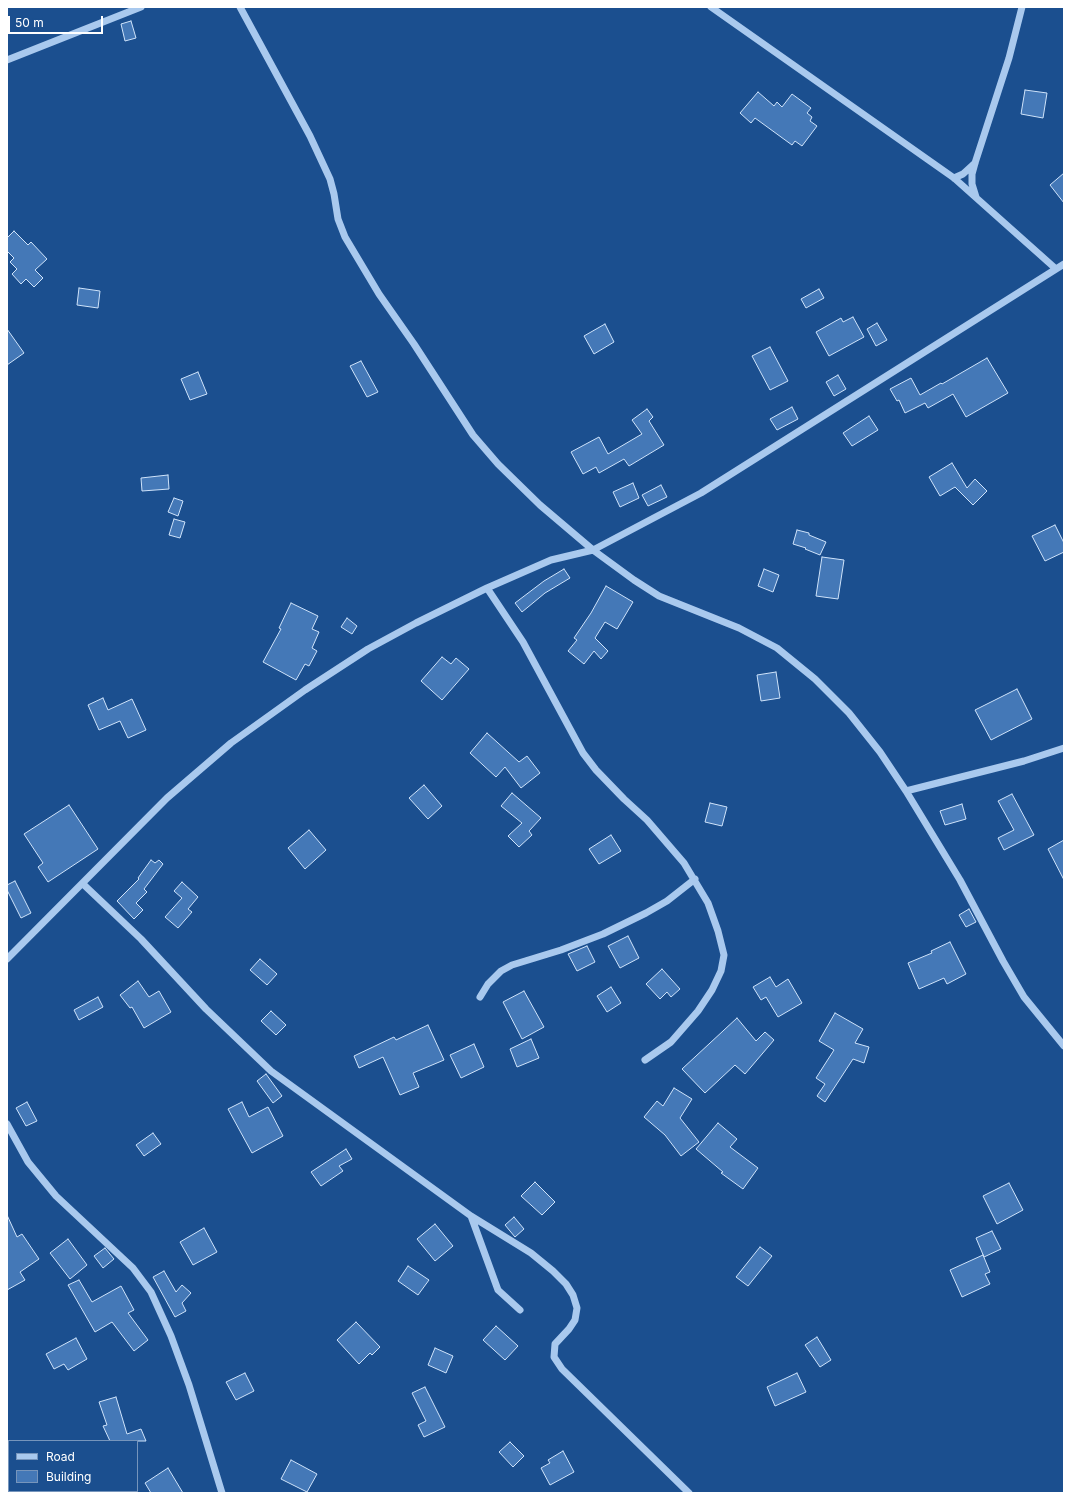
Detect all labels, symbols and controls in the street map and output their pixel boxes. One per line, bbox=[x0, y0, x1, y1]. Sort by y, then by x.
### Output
scale bar bbox=[10, 8, 105, 34]
text: 50 m bbox=[15, 15, 44, 30]
legend bbox=[8, 1440, 138, 1492]
text: Road bbox=[46, 1449, 75, 1464]
text: Building bbox=[46, 1469, 91, 1484]

